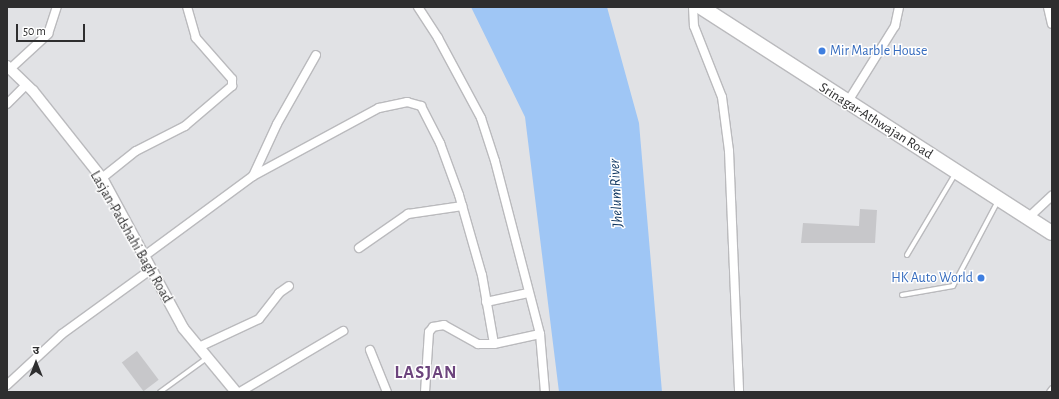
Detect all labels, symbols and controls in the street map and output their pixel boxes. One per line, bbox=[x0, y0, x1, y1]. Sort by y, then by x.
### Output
scale bar bbox=[18, 16, 87, 42]
text: 50 m bbox=[23, 25, 46, 37]
place label: Mir Marble House bbox=[830, 43, 927, 59]
marker: Mir Marble House bbox=[817, 46, 827, 56]
street label: Srinagar-Athwajan Road bbox=[816, 79, 936, 163]
water label: Jhelum River bbox=[605, 158, 627, 228]
street label: Lasjan-Padshahi Bagh Road bbox=[86, 168, 176, 306]
place label: HK Auto World bbox=[891, 270, 973, 286]
marker: HK Auto World bbox=[976, 273, 986, 283]
north arrow bbox=[16, 343, 56, 383]
text: उ bbox=[33, 345, 39, 356]
district label: LASJAN bbox=[395, 362, 457, 384]

